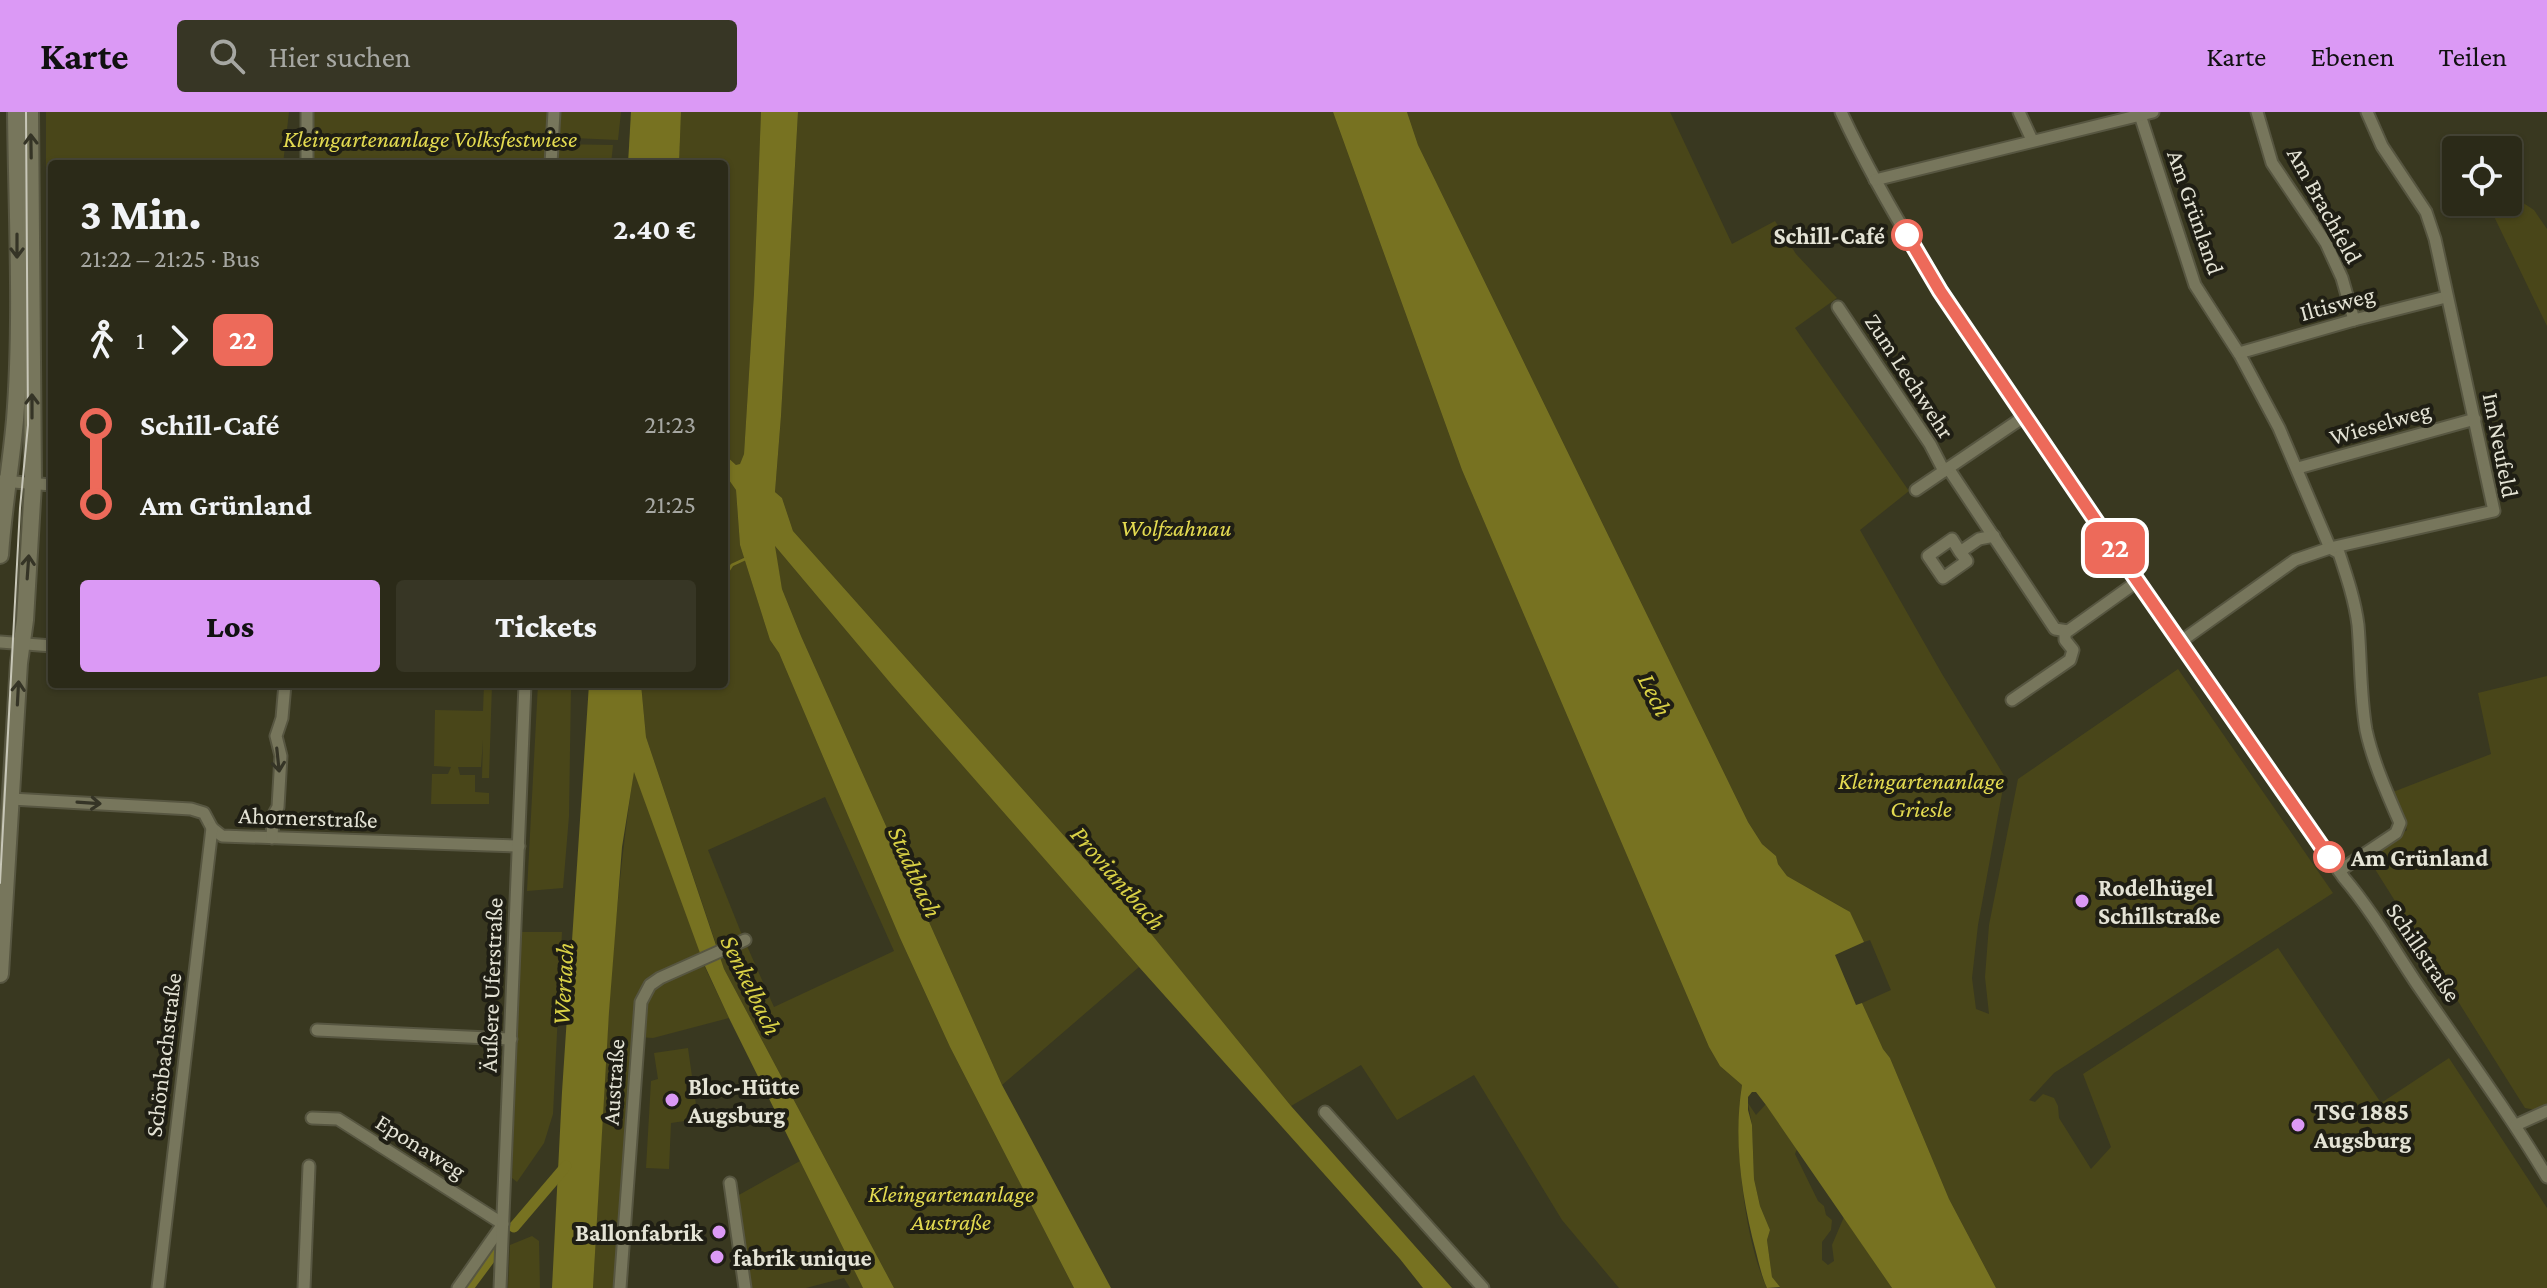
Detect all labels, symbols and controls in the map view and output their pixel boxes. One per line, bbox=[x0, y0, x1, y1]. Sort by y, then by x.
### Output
search box bbox=[177, 20, 737, 92]
icon: search bbox=[205, 34, 249, 78]
text: Karte bbox=[40, 35, 129, 77]
text: Hier suchen bbox=[269, 40, 411, 73]
text: Karte bbox=[2206, 41, 2266, 72]
text: Ebenen bbox=[2310, 41, 2395, 72]
text: Teilen bbox=[2439, 41, 2507, 72]
park label: Kleingartenanlage Volksfestwiese bbox=[283, 125, 577, 152]
one-way arrow bbox=[23, 133, 39, 160]
map controls bbox=[2442, 136, 2522, 216]
button: locate bbox=[2442, 136, 2522, 216]
street label: Am Brachfeld bbox=[2282, 142, 2368, 268]
street label: Am Grünland bbox=[2162, 146, 2230, 278]
text: 3 Min. bbox=[80, 190, 201, 238]
text: 2.40 € bbox=[613, 212, 696, 245]
marker: Schill-Café bbox=[1892, 220, 1922, 250]
place label: Schill-Café bbox=[1773, 222, 1885, 249]
one-way arrow bbox=[9, 232, 25, 259]
text: 21:22 – 21:25 · Bus bbox=[80, 244, 260, 273]
street label: Iltisweg bbox=[2296, 280, 2378, 326]
street label: Zum Lechwehr bbox=[1860, 309, 1961, 444]
icon: walk bbox=[80, 318, 124, 362]
icon: forward bbox=[157, 318, 201, 362]
text: 22 bbox=[229, 324, 257, 355]
text: 1 bbox=[136, 326, 145, 355]
street label: Im Neufeld bbox=[2478, 390, 2524, 500]
one-way arrow bbox=[24, 393, 40, 420]
street label: Wieselweg bbox=[2326, 396, 2434, 450]
text: Schill-Café bbox=[140, 408, 279, 441]
text: 21:23 bbox=[644, 410, 696, 439]
text: Am Grünland bbox=[140, 488, 312, 521]
text: 21:25 bbox=[644, 490, 696, 519]
park label: Wolfzahnau bbox=[1121, 514, 1231, 541]
line badge: 22 bbox=[2079, 522, 2151, 574]
text: 22 bbox=[2101, 532, 2129, 563]
one-way arrow bbox=[21, 554, 36, 581]
button: Los bbox=[80, 580, 380, 672]
button: Tickets bbox=[396, 580, 696, 672]
water label: Lech bbox=[1632, 669, 1678, 721]
one-way arrow bbox=[10, 680, 25, 707]
one-way arrow bbox=[271, 747, 286, 773]
park label: Kleingartenanlage Griesle bbox=[1838, 767, 2004, 822]
one-way arrow bbox=[75, 795, 102, 810]
street label: Ahornerstraße bbox=[238, 801, 378, 833]
water label: Proviantbach bbox=[1065, 820, 1171, 936]
water label: Stadtbach bbox=[882, 822, 948, 922]
marker: Am Grünland bbox=[2314, 842, 2344, 872]
place label: Am Grünland bbox=[2350, 844, 2488, 871]
place label: Rodelhügel Schillstraße bbox=[2098, 874, 2220, 929]
marker: Rodelhügel Schillstraße bbox=[2073, 892, 2091, 910]
street label: Äußere Uferstraße bbox=[474, 897, 508, 1073]
street label: Schillstraße bbox=[2381, 897, 2467, 1007]
water label: Senkelbach bbox=[714, 930, 788, 1040]
water label: Wertach bbox=[546, 942, 580, 1026]
street label: Schönbachstraße bbox=[140, 971, 186, 1139]
street label: Austraße bbox=[597, 1038, 629, 1126]
place label: Bloc-Hütte Augsburg bbox=[687, 1073, 800, 1128]
marker: Bloc-Hütte Augsburg bbox=[663, 1091, 681, 1109]
place label: TSG 1885 Augsburg bbox=[2313, 1098, 2411, 1153]
street label: Eponaweg bbox=[371, 1108, 471, 1184]
marker: TSG 1885 Augsburg bbox=[2289, 1116, 2307, 1134]
park label: Kleingartenanlage Austraße bbox=[868, 1180, 1034, 1235]
place label: Ballonfabrik bbox=[575, 1219, 704, 1246]
marker: Ballonfabrik bbox=[710, 1223, 728, 1241]
place label: fabrik unique bbox=[733, 1244, 872, 1271]
marker: fabrik unique bbox=[708, 1248, 726, 1266]

